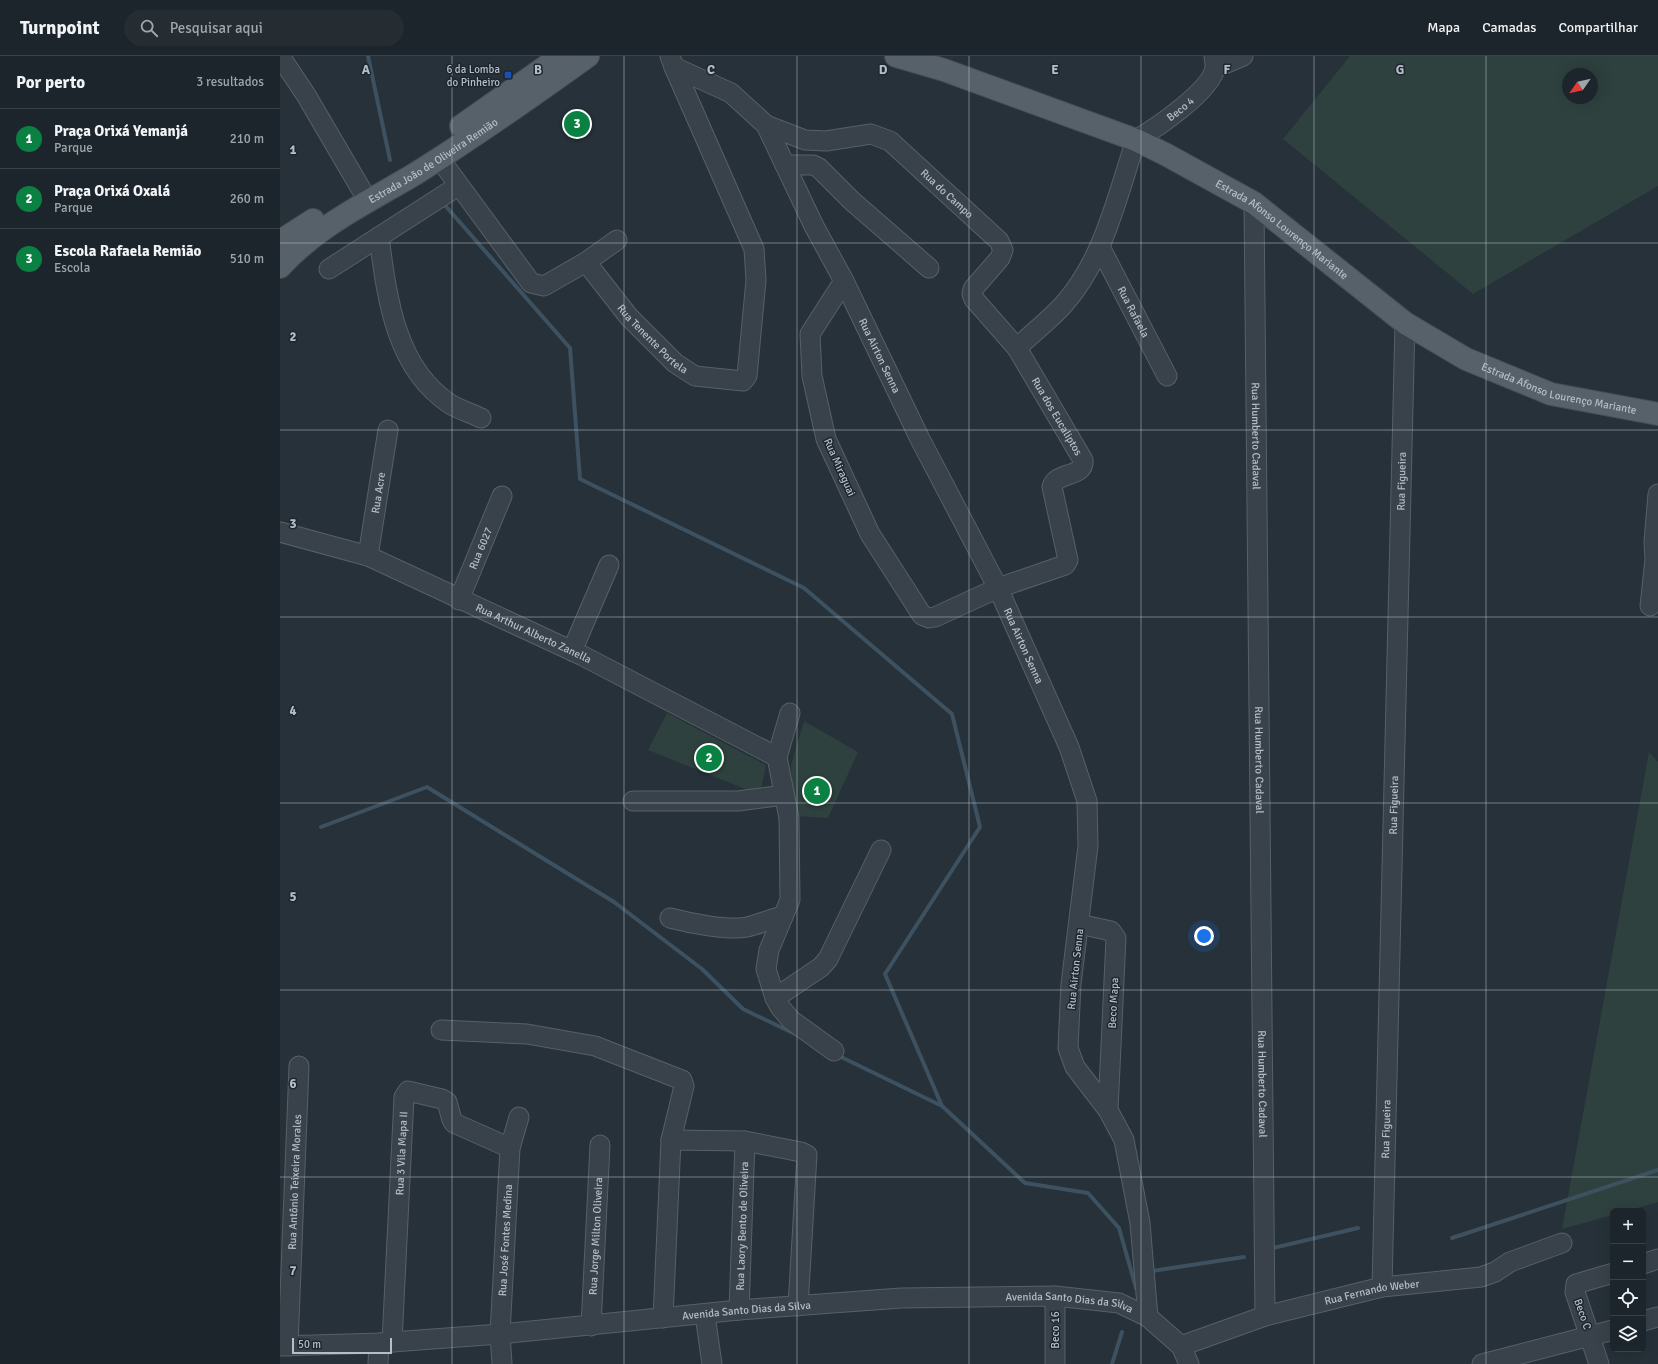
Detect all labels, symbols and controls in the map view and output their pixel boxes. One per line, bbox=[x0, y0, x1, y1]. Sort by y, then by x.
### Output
search box bbox=[124, 10, 404, 46]
text: Turnpoint bbox=[20, 16, 100, 40]
icon: search bbox=[138, 17, 160, 39]
text: Pesquisar aqui bbox=[170, 19, 263, 37]
text: Mapa bbox=[1427, 19, 1460, 36]
text: Camadas bbox=[1482, 19, 1536, 36]
text: Compartilhar bbox=[1558, 19, 1638, 36]
text: A bbox=[362, 62, 371, 78]
text: B bbox=[534, 62, 542, 78]
text: C bbox=[707, 62, 715, 78]
text: D bbox=[879, 62, 888, 78]
text: E bbox=[1051, 62, 1059, 78]
text: F bbox=[1224, 62, 1231, 78]
text: G bbox=[1396, 62, 1404, 78]
place label: 6 da Lomba do Pinheiro bbox=[446, 63, 500, 89]
north arrow bbox=[1562, 68, 1598, 104]
marker: 6 da Lomba do Pinheiro bbox=[503, 70, 513, 80]
text: Por perto bbox=[16, 72, 85, 93]
text: 3 resultados bbox=[196, 74, 264, 90]
street label: Beco 4 bbox=[1164, 94, 1197, 124]
pin: 3 bbox=[564, 109, 590, 139]
street label: Estrada João de Oliveira Remião bbox=[366, 115, 501, 206]
text: Praça Orixá Yemanjá bbox=[54, 122, 188, 140]
text: 1 bbox=[25, 131, 33, 147]
text: 210 m bbox=[230, 131, 264, 147]
text: Parque bbox=[54, 140, 93, 156]
text: 1 bbox=[289, 142, 297, 158]
street label: Rua do Campo bbox=[918, 166, 976, 221]
street label: Estrada Afonso Lourenço Mariante bbox=[1213, 177, 1351, 282]
text: Praça Orixá Oxalá bbox=[54, 182, 170, 200]
text: 2 bbox=[25, 191, 33, 207]
text: 260 m bbox=[230, 191, 264, 207]
text: Parque bbox=[54, 200, 93, 216]
text: Escola Rafaela Remião bbox=[54, 242, 201, 260]
text: 3 bbox=[25, 251, 33, 267]
text: 510 m bbox=[230, 251, 264, 267]
text: Escola bbox=[54, 260, 90, 276]
street label: Rua Rafaela bbox=[1115, 284, 1152, 340]
street label: Rua Tenente Portela bbox=[614, 302, 690, 377]
street label: Rua Airton Senna bbox=[856, 316, 903, 396]
text: 2 bbox=[289, 329, 297, 345]
street label: Estrada Afonso Lourenço Mariante bbox=[1479, 360, 1638, 417]
street label: Rua dos Eucaliptos bbox=[1029, 375, 1085, 458]
street label: Rua Humberto Cadaval bbox=[1249, 382, 1263, 490]
street label: Rua Miraguai bbox=[821, 436, 858, 498]
street label: Rua Figueira bbox=[1395, 451, 1409, 511]
street label: Rua Acre bbox=[369, 471, 388, 514]
text: 3 bbox=[289, 516, 297, 532]
street label: Rua 6027 bbox=[466, 525, 495, 571]
street label: Rua Arthur Alberto Zanella bbox=[474, 601, 594, 666]
street label: Rua Airton Senna bbox=[1001, 606, 1046, 686]
text: 4 bbox=[289, 703, 297, 719]
street label: Rua Humberto Cadaval bbox=[1252, 706, 1266, 814]
pin: 2 bbox=[696, 743, 722, 773]
street label: Rua Figueira bbox=[1387, 775, 1401, 835]
pin: 1 bbox=[804, 776, 830, 806]
text: 5 bbox=[289, 889, 297, 905]
your location bbox=[1194, 926, 1214, 946]
street label: Rua Airton Senna bbox=[1065, 927, 1086, 1010]
street label: Beco Mapa bbox=[1106, 977, 1121, 1029]
street label: Rua Humberto Cadaval bbox=[1255, 1030, 1269, 1138]
text: 6 bbox=[289, 1076, 297, 1092]
street label: Rua Figueira bbox=[1379, 1099, 1393, 1159]
street label: Rua 3 Vila Mapa II bbox=[393, 1111, 410, 1196]
street label: Rua Antônio Teixeira Morales bbox=[286, 1114, 304, 1250]
street label: Rua Laory Bento de Oliveira bbox=[734, 1161, 751, 1291]
street label: Rua Jorge Milton Oliveira bbox=[587, 1177, 605, 1295]
street label: Rua José Fontes Medina bbox=[496, 1183, 515, 1297]
map controls bbox=[1610, 1208, 1646, 1352]
button: + bbox=[1610, 1208, 1646, 1244]
button: − bbox=[1610, 1244, 1646, 1280]
text: 7 bbox=[289, 1263, 297, 1279]
street label: Rua Fernando Weber bbox=[1323, 1277, 1420, 1308]
button: locate bbox=[1610, 1280, 1646, 1316]
street label: Avenida Santo Dias da Silva bbox=[1005, 1290, 1136, 1316]
street label: Beco C bbox=[1571, 1297, 1594, 1332]
street label: Avenida Santo Dias da Silva bbox=[682, 1299, 812, 1323]
street label: Beco 16 bbox=[1049, 1311, 1062, 1349]
button: layers bbox=[1610, 1316, 1646, 1352]
scale bar bbox=[292, 1336, 392, 1355]
text: 50 m bbox=[298, 1338, 321, 1351]

